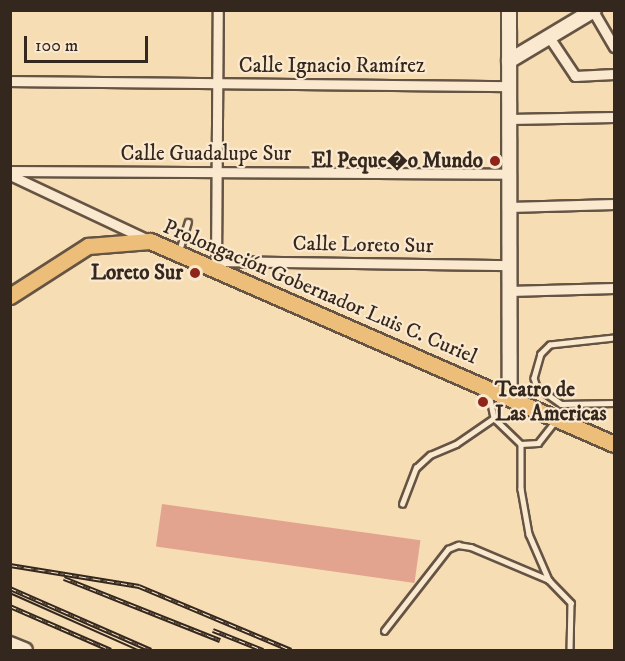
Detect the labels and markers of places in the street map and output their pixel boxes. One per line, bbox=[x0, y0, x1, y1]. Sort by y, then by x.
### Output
place label: El Peque�o Mundo bbox=[311, 148, 483, 174]
marker: El Peque�o Mundo bbox=[488, 154, 502, 168]
place label: Loreto Sur bbox=[91, 260, 183, 286]
marker: Loreto Sur bbox=[188, 266, 202, 280]
place label: Teatro de Las Americas bbox=[495, 377, 607, 427]
marker: Teatro de Las Americas bbox=[476, 395, 490, 409]

